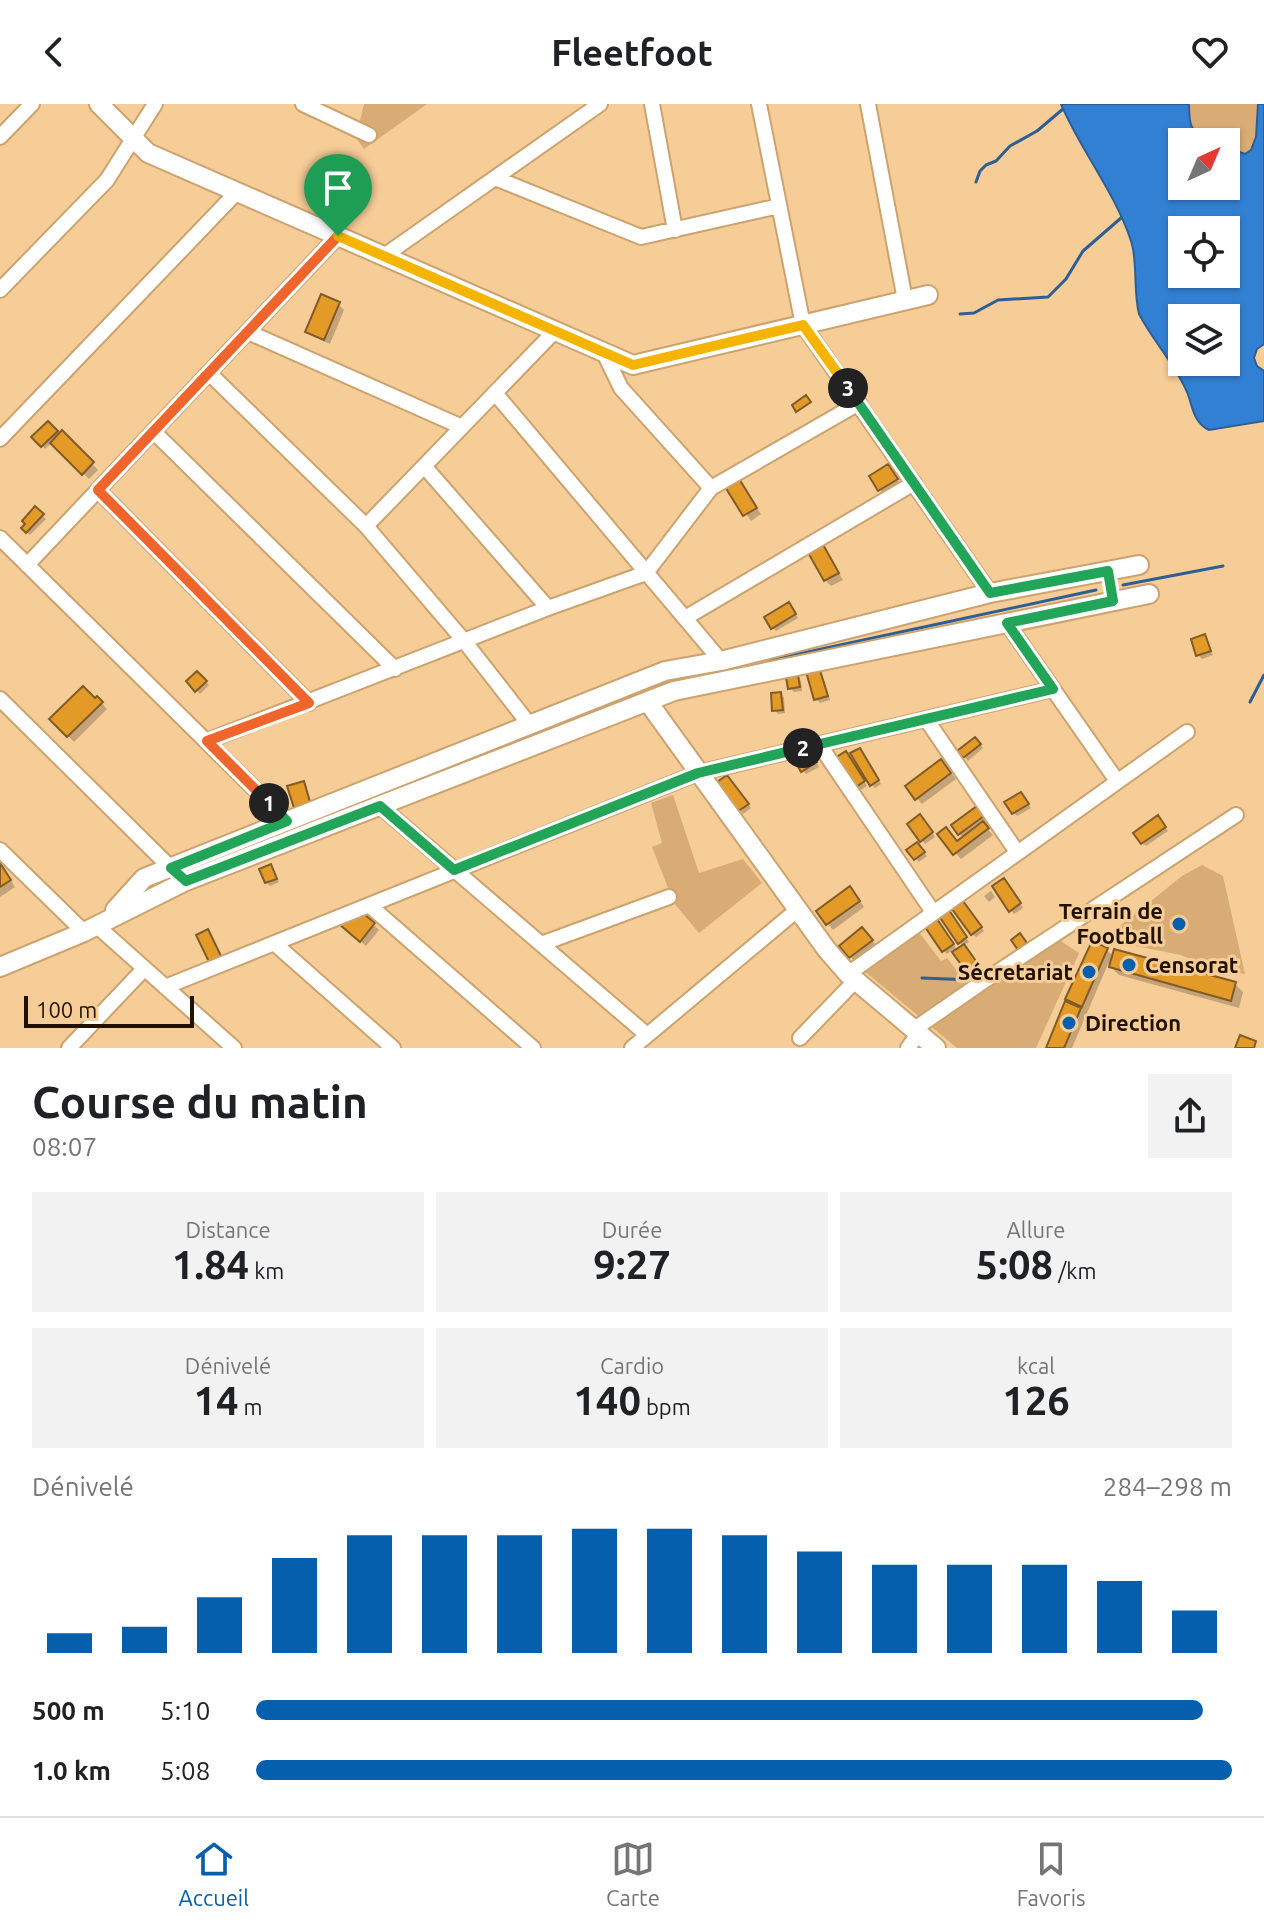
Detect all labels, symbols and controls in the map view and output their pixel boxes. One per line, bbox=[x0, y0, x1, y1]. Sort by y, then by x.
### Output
icon: back bbox=[32, 30, 76, 74]
icon: heart bbox=[1188, 30, 1232, 74]
text: Fleetfoot bbox=[551, 32, 713, 73]
north arrow bbox=[1168, 128, 1240, 200]
map controls bbox=[1168, 128, 1240, 376]
pin bbox=[304, 154, 372, 236]
icon: arrive bbox=[316, 166, 360, 210]
button: locate bbox=[1168, 216, 1240, 288]
button: layers bbox=[1168, 304, 1240, 376]
pin: 3 bbox=[828, 368, 868, 408]
text: 3 bbox=[842, 375, 854, 400]
pin: 2 bbox=[783, 728, 823, 768]
text: 2 bbox=[797, 735, 809, 760]
pin: 1 bbox=[249, 783, 289, 823]
text: 1 bbox=[263, 790, 275, 815]
place label: Terrain de Football bbox=[1059, 898, 1163, 948]
marker: Terrain de Football bbox=[1170, 915, 1188, 933]
place label: Censorat bbox=[1145, 952, 1238, 977]
marker: Censorat bbox=[1120, 956, 1138, 974]
place label: Sécretariat bbox=[958, 959, 1073, 984]
marker: Sécretariat bbox=[1080, 963, 1098, 981]
scale bar bbox=[24, 992, 194, 1028]
text: 100 m bbox=[36, 997, 97, 1022]
place label: Direction bbox=[1085, 1010, 1181, 1035]
marker: Direction bbox=[1060, 1014, 1078, 1032]
button: share bbox=[1148, 1074, 1232, 1158]
text: Course du matin bbox=[32, 1077, 368, 1126]
text: 08:07 bbox=[32, 1132, 97, 1161]
text: Distance bbox=[185, 1217, 271, 1242]
text: Durée bbox=[602, 1217, 662, 1242]
text: Allure bbox=[1007, 1217, 1065, 1242]
text: 1.84 bbox=[172, 1242, 249, 1287]
text: 9:27 bbox=[593, 1242, 671, 1287]
text: 5:08 bbox=[976, 1242, 1053, 1287]
text: km bbox=[249, 1258, 284, 1283]
text: /km bbox=[1053, 1258, 1096, 1283]
text: Dénivelé bbox=[185, 1353, 271, 1378]
text: Cardio bbox=[600, 1353, 664, 1378]
text: kcal bbox=[1017, 1353, 1055, 1378]
text: 14 bbox=[193, 1378, 239, 1423]
text: 140 bbox=[573, 1378, 641, 1423]
text: 126 bbox=[1002, 1378, 1070, 1423]
text: m bbox=[239, 1394, 263, 1419]
text: bpm bbox=[641, 1394, 691, 1419]
text: Dénivelé bbox=[32, 1472, 134, 1501]
text: 284–298 m bbox=[1103, 1472, 1232, 1501]
text: 500 m bbox=[32, 1696, 105, 1725]
text: 5:10 bbox=[160, 1696, 210, 1725]
text: 1.0 km bbox=[32, 1756, 111, 1785]
text: 5:08 bbox=[160, 1756, 210, 1785]
tab: Accueil bbox=[178, 1837, 249, 1910]
tab: Carte bbox=[606, 1837, 660, 1910]
tab: Favoris bbox=[1017, 1837, 1086, 1910]

